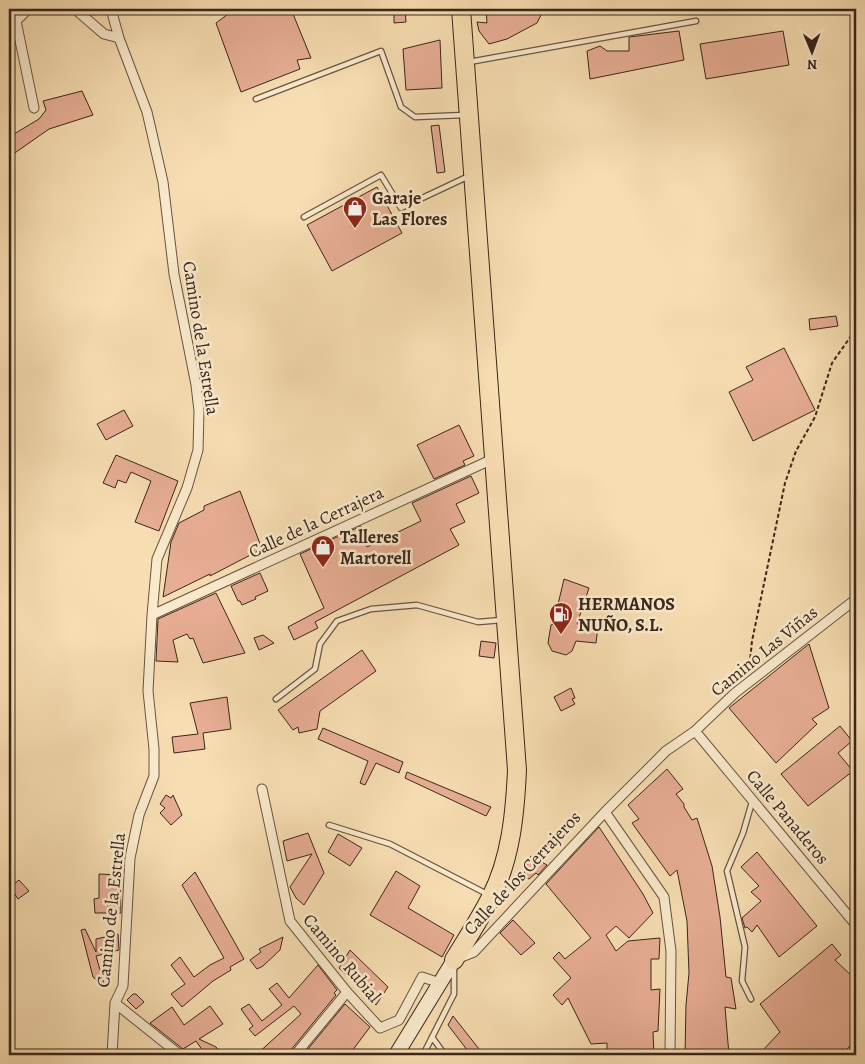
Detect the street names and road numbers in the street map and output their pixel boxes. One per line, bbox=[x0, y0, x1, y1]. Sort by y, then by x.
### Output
street label: Camino de la Estrella bbox=[177, 259, 225, 417]
street label: Calle de la Cerrajera bbox=[245, 480, 388, 564]
street label: Camino Las Viñas bbox=[705, 600, 823, 702]
street label: Calle Panaderos bbox=[741, 765, 835, 869]
street label: Calle de los Cerrajeros bbox=[458, 806, 586, 940]
street label: Camino de la Estrella bbox=[91, 831, 131, 989]
street label: Camino Rubial bbox=[298, 908, 387, 1008]

